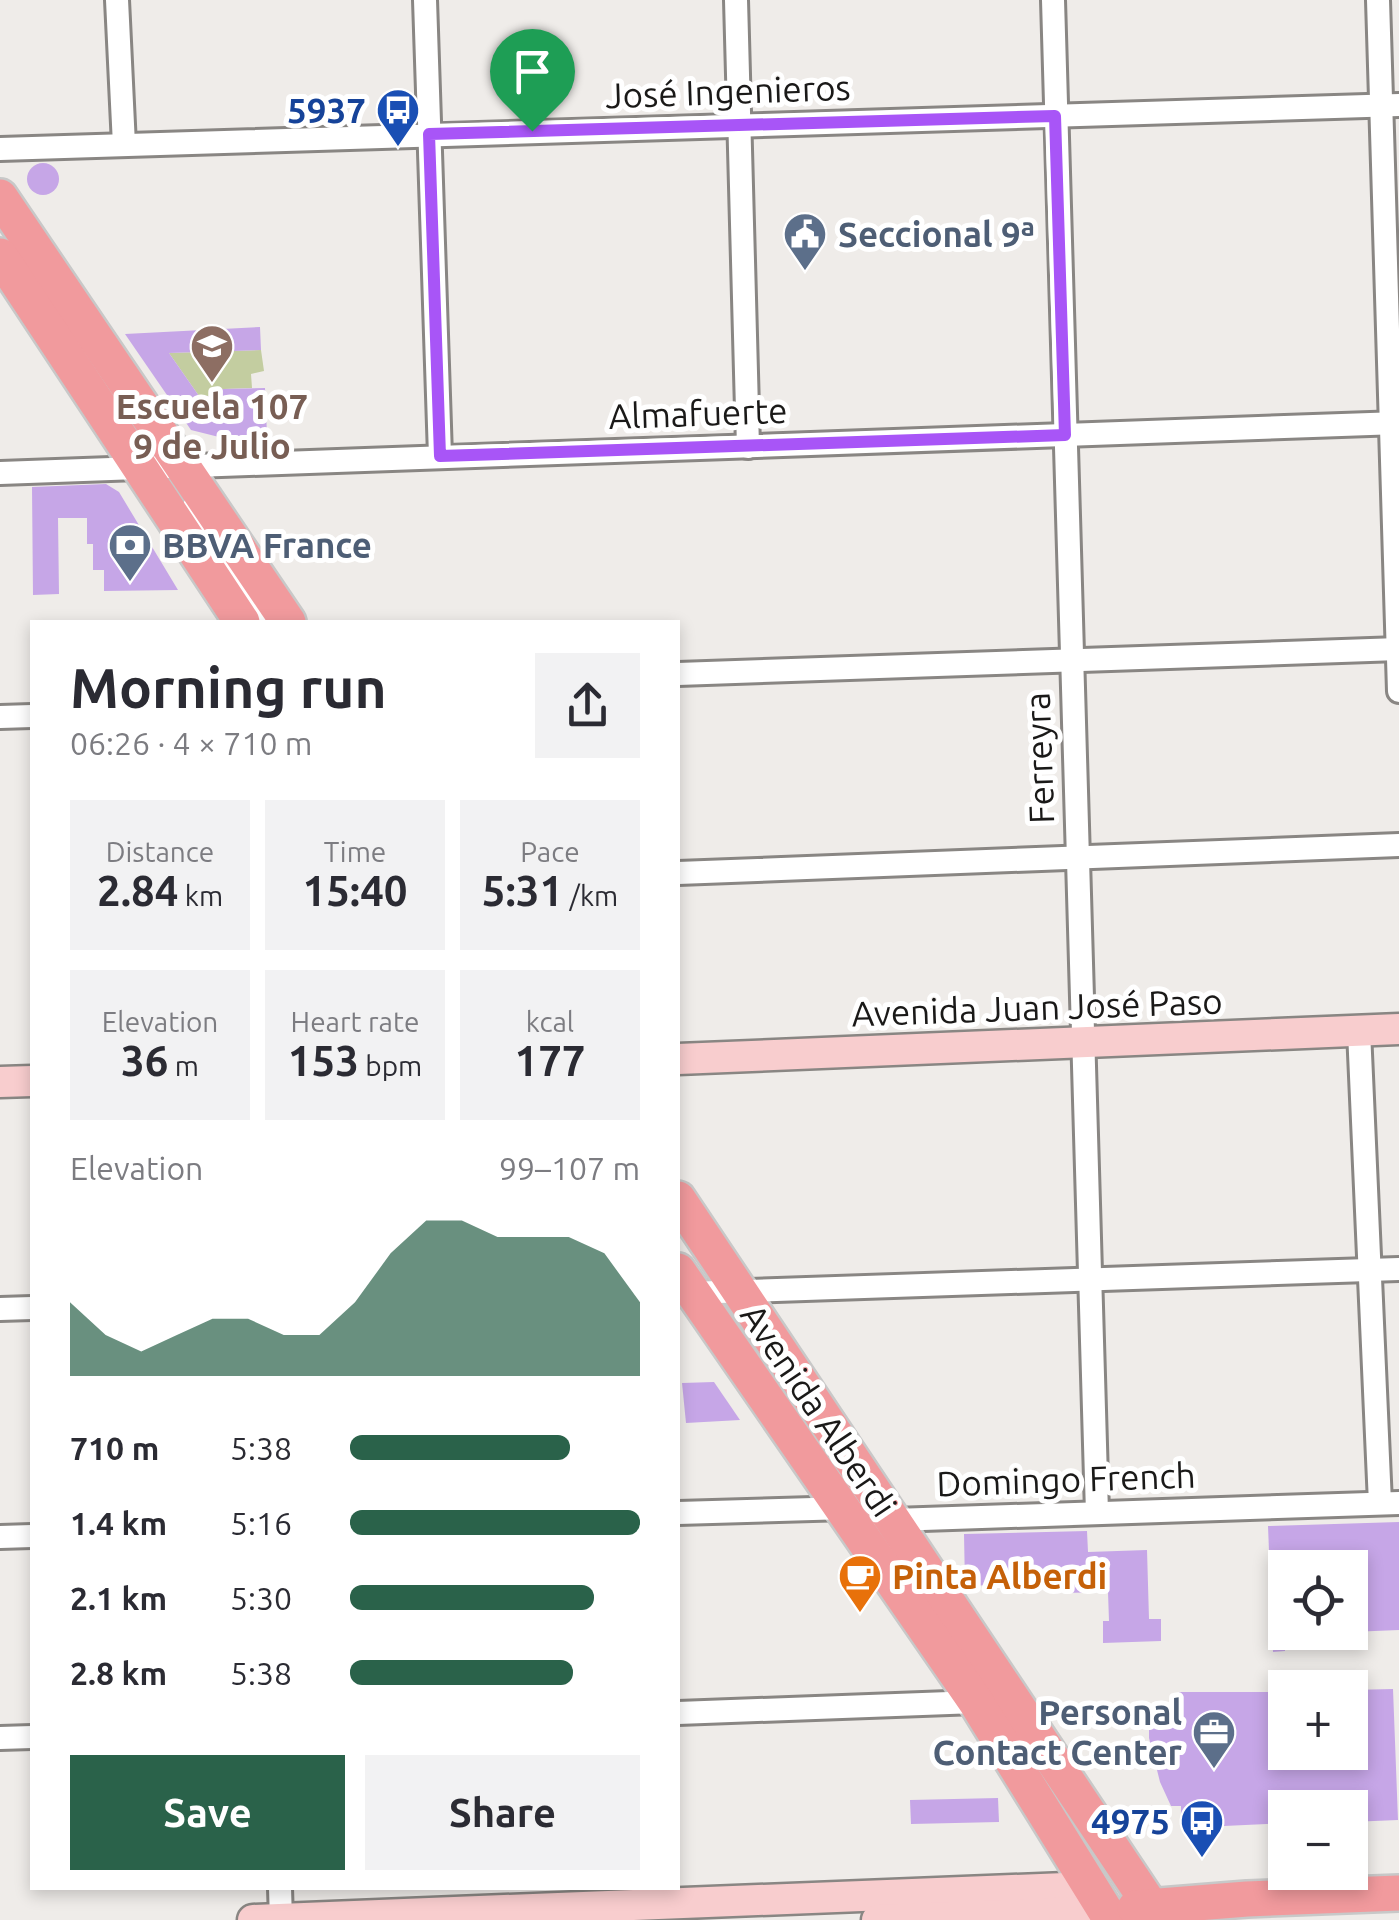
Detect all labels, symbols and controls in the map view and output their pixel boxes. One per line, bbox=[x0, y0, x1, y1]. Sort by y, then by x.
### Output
pin bbox=[490, 29, 575, 132]
icon: arrive bbox=[505, 44, 560, 99]
street label: José Ingenieros bbox=[605, 67, 851, 115]
bus stop icon: 5937 bbox=[375, 87, 421, 148]
place label: 5937 bbox=[287, 90, 366, 130]
public building icon: Seccional 9ª bbox=[782, 211, 828, 272]
place label: Seccional 9ª bbox=[838, 214, 1035, 254]
school or university icon: Escuela 107 9 de Julio bbox=[189, 323, 235, 384]
place label: Escuela 107 9 de Julio bbox=[116, 386, 308, 466]
street label: Almafuerte bbox=[608, 390, 788, 436]
bank icon: BBVA France bbox=[107, 522, 153, 583]
place label: BBVA France bbox=[162, 525, 372, 565]
button: share bbox=[535, 653, 640, 758]
text: Morning run bbox=[70, 657, 387, 718]
street label: Ferreyra bbox=[1017, 692, 1061, 824]
text: 06:26 · 4 × 710 m bbox=[70, 725, 312, 761]
text: Distance bbox=[106, 836, 214, 867]
text: Time bbox=[324, 836, 386, 867]
text: Pace bbox=[520, 836, 580, 867]
text: 2.84 bbox=[97, 867, 178, 914]
text: 15:40 bbox=[302, 867, 408, 914]
text: 5:31 bbox=[482, 867, 563, 914]
text: km bbox=[178, 880, 223, 911]
text: /km bbox=[563, 880, 618, 911]
street label: Avenida Juan José Paso bbox=[851, 981, 1223, 1033]
text: Elevation bbox=[102, 1006, 218, 1037]
text: Heart rate bbox=[291, 1006, 419, 1037]
text: kcal bbox=[526, 1006, 574, 1037]
text: 36 bbox=[121, 1037, 168, 1084]
text: 153 bbox=[288, 1037, 359, 1084]
text: 177 bbox=[514, 1037, 586, 1084]
text: m bbox=[168, 1050, 199, 1081]
text: bpm bbox=[359, 1050, 422, 1081]
text: Elevation bbox=[70, 1150, 203, 1186]
text: 99–107 m bbox=[499, 1150, 640, 1186]
street label: Avenida Alberdi bbox=[733, 1296, 905, 1524]
text: 710 m bbox=[70, 1430, 159, 1466]
text: 5:38 bbox=[230, 1430, 292, 1466]
street label: Domingo French bbox=[936, 1454, 1196, 1504]
text: 1.4 km bbox=[70, 1505, 167, 1541]
text: 5:16 bbox=[230, 1505, 292, 1541]
map controls bbox=[1268, 1550, 1368, 1890]
button: locate bbox=[1268, 1550, 1368, 1650]
cafe icon: Pinta Alberdi bbox=[837, 1553, 883, 1614]
place label: Pinta Alberdi bbox=[892, 1556, 1107, 1596]
text: 2.1 km bbox=[70, 1580, 167, 1616]
text: 5:30 bbox=[230, 1580, 292, 1616]
text: 2.8 km bbox=[70, 1655, 167, 1691]
text: 5:38 bbox=[230, 1655, 292, 1691]
button: + bbox=[1268, 1670, 1368, 1770]
place label: Personal Contact Center bbox=[933, 1692, 1183, 1772]
office icon: Personal Contact Center bbox=[1191, 1709, 1237, 1770]
button: Save bbox=[70, 1755, 345, 1870]
button: Share bbox=[365, 1755, 640, 1870]
button: − bbox=[1268, 1790, 1368, 1890]
bus stop icon: 4975 bbox=[1179, 1798, 1225, 1859]
place label: 4975 bbox=[1091, 1801, 1170, 1841]

